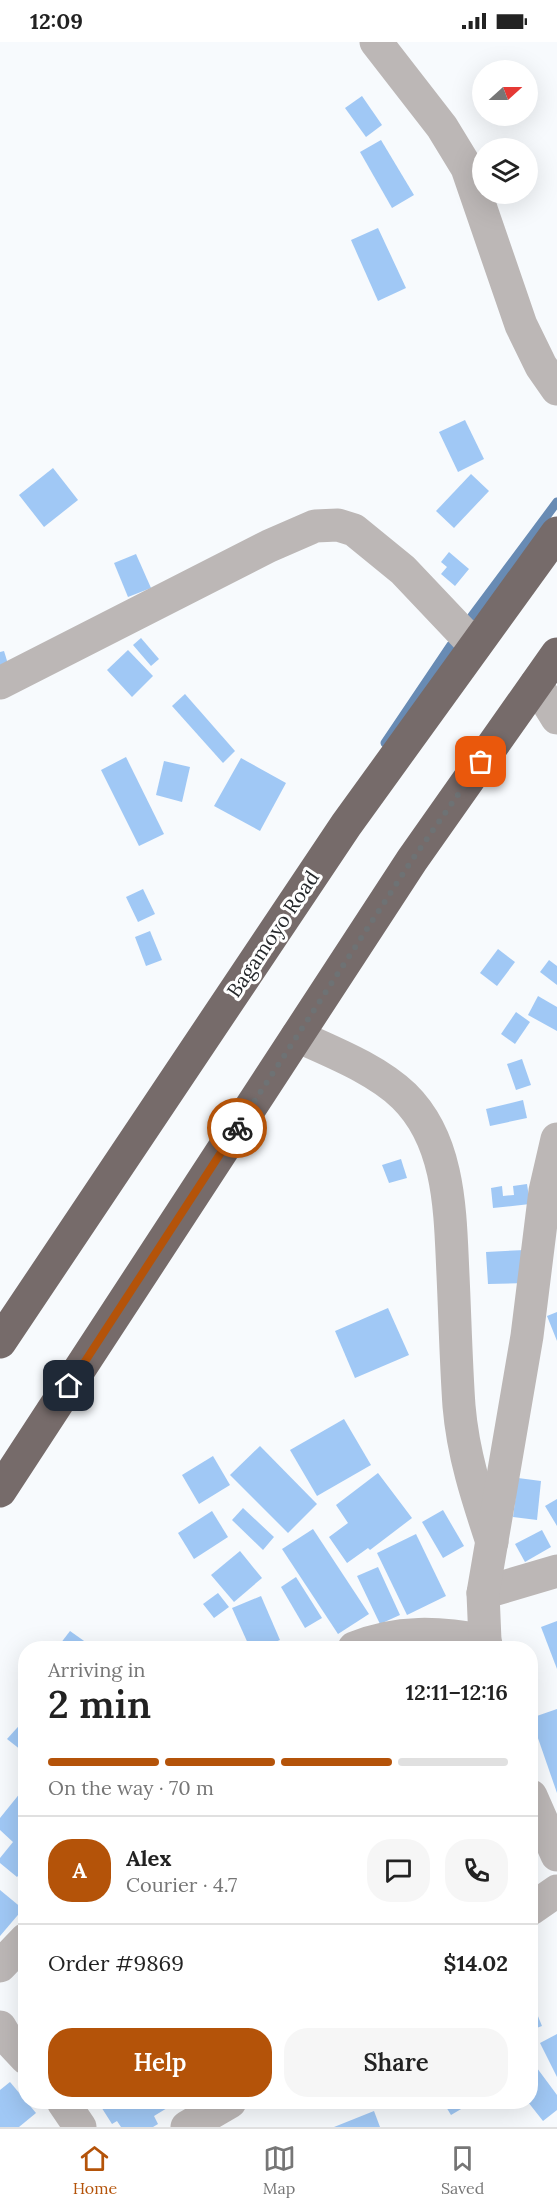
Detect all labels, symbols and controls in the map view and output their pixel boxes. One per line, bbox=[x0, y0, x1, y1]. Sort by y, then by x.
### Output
text: 12:09 bbox=[30, 7, 83, 35]
north arrow bbox=[472, 60, 538, 126]
map controls bbox=[472, 60, 538, 204]
button: layers bbox=[472, 138, 538, 204]
pin bbox=[455, 736, 506, 787]
icon: bag bbox=[464, 745, 497, 778]
street label: Bagamoyo Road bbox=[221, 866, 324, 1002]
courier bbox=[207, 1098, 267, 1158]
icon: bike bbox=[221, 1112, 254, 1145]
pin bbox=[43, 1360, 94, 1411]
icon: home bbox=[52, 1369, 85, 1402]
text: Arriving in bbox=[48, 1657, 145, 1682]
text: 12:11–12:16 bbox=[405, 1678, 508, 1706]
text: 2 min bbox=[48, 1679, 151, 1729]
text: On the way · 70 m bbox=[48, 1775, 214, 1800]
button: chat bbox=[367, 1839, 430, 1902]
button: phone bbox=[445, 1839, 508, 1902]
text: Alex bbox=[126, 1844, 171, 1872]
text: A bbox=[72, 1856, 87, 1884]
text: Courier · 4.7 bbox=[126, 1872, 237, 1897]
text: Order #9869 bbox=[48, 1949, 184, 1977]
text: $14.02 bbox=[444, 1949, 508, 1977]
button: Help bbox=[48, 2028, 272, 2097]
button: Share bbox=[284, 2028, 508, 2097]
tab: Home bbox=[73, 2142, 117, 2198]
tab: Map bbox=[263, 2142, 296, 2198]
tab: Saved bbox=[441, 2142, 484, 2198]

